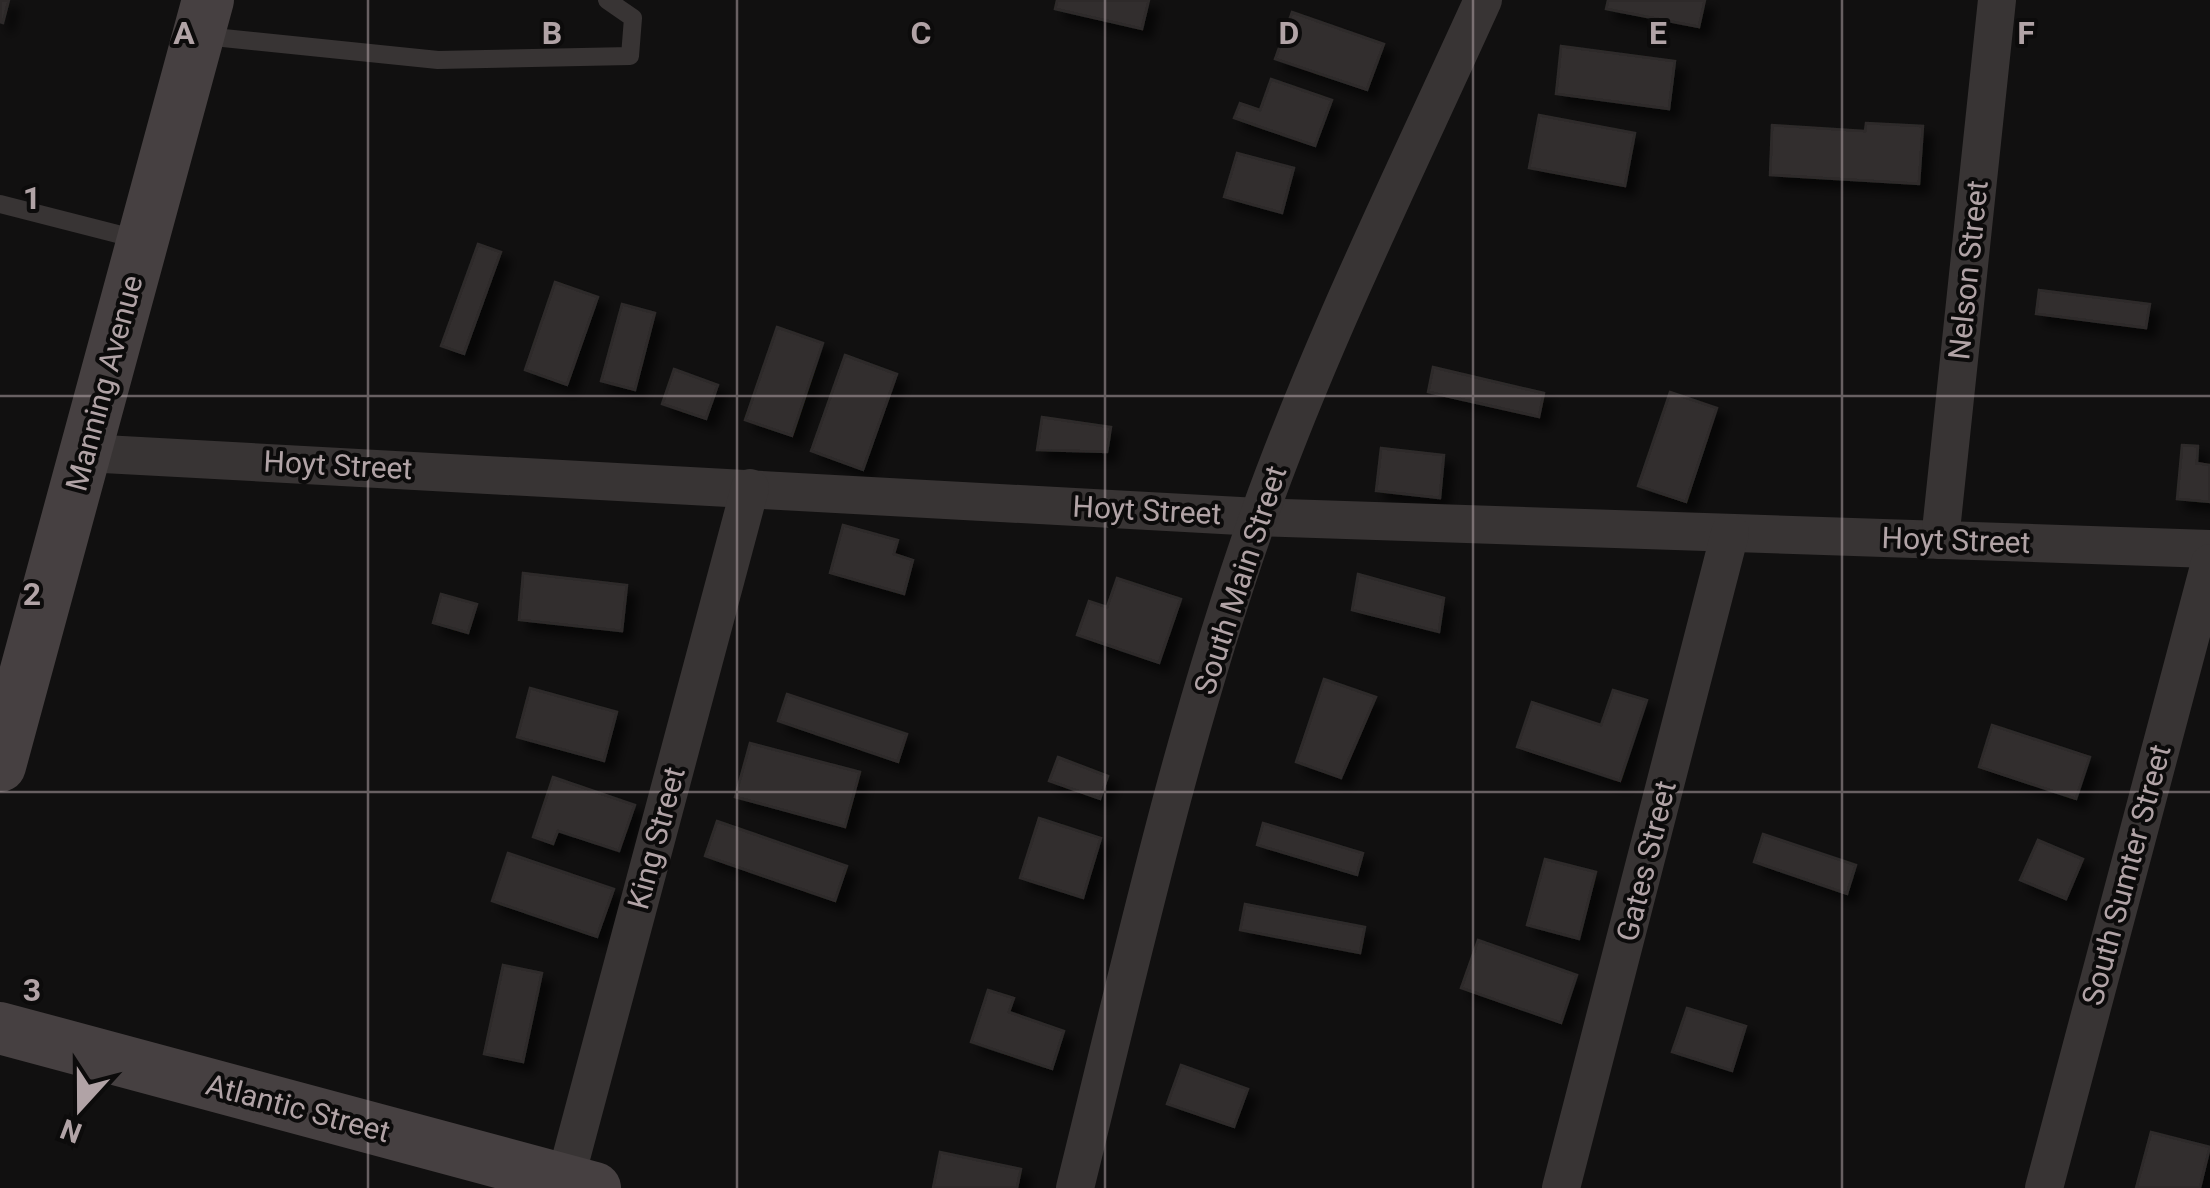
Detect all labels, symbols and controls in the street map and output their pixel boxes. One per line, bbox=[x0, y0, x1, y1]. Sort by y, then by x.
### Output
text: A bbox=[173, 14, 195, 52]
text: B bbox=[542, 14, 562, 52]
text: C bbox=[911, 14, 931, 52]
text: D bbox=[1279, 14, 1299, 52]
text: E bbox=[1649, 14, 1667, 52]
text: F bbox=[2017, 14, 2035, 52]
street label: Nelson Street bbox=[1941, 178, 1995, 362]
text: 1 bbox=[23, 179, 41, 217]
street label: Manning Avenue bbox=[58, 271, 150, 495]
street label: Hoyt Street bbox=[263, 444, 413, 486]
street label: South Main Street bbox=[1187, 461, 1293, 699]
street label: Hoyt Street bbox=[1072, 489, 1222, 531]
street label: Hoyt Street bbox=[1881, 520, 2031, 560]
text: 2 bbox=[23, 575, 41, 613]
street label: South Sumter Street bbox=[2074, 741, 2178, 1009]
street label: King Street bbox=[620, 763, 692, 913]
street label: Gates Street bbox=[1609, 777, 1683, 945]
text: 3 bbox=[23, 971, 41, 1009]
north arrow bbox=[30, 1058, 130, 1158]
street label: Atlantic Street bbox=[202, 1067, 394, 1149]
text: N bbox=[56, 1112, 86, 1150]

